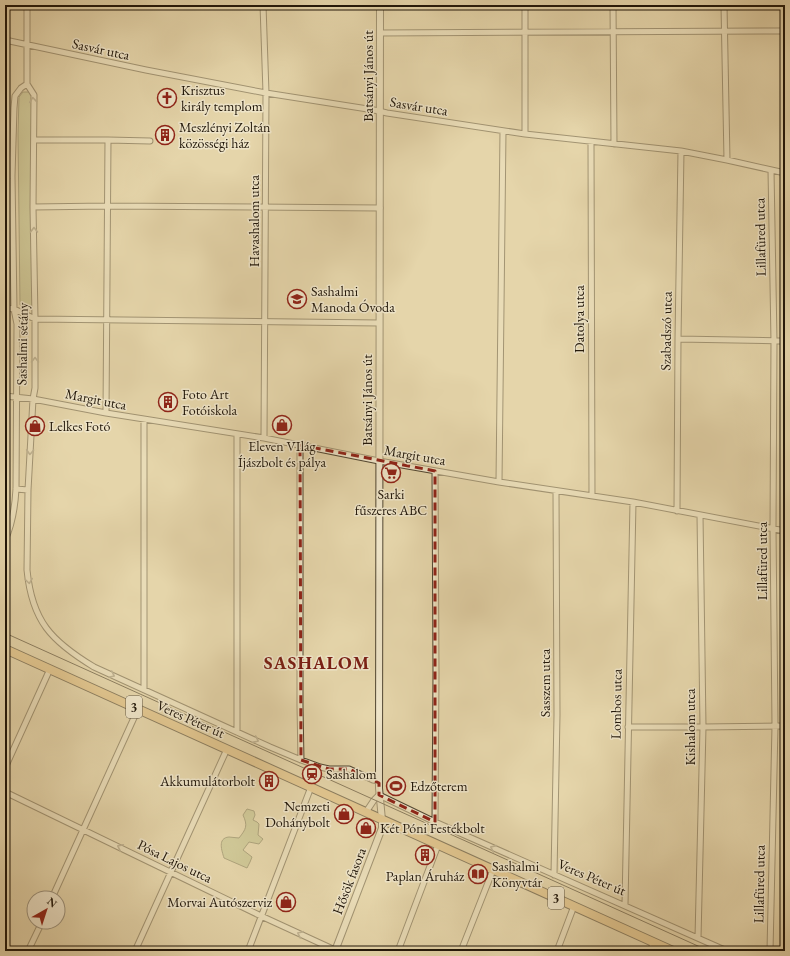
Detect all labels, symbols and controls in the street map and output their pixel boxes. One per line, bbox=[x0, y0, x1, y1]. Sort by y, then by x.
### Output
street label: Batsányi János út bbox=[359, 30, 377, 122]
street label: Sasvár utca bbox=[71, 34, 132, 64]
place label: Krisztus király templom bbox=[181, 81, 263, 115]
church icon: Krisztus király templom bbox=[156, 87, 178, 109]
street label: Sasvár utca bbox=[389, 93, 450, 120]
one-way arrow bbox=[29, 97, 38, 103]
place label: Meszlényi Zoltán közösségi ház bbox=[179, 118, 271, 152]
building icon: Meszlényi Zoltán közösségi ház bbox=[154, 124, 176, 146]
street label: Havashalom utca bbox=[245, 174, 263, 267]
street label: Lillafüred utca bbox=[750, 197, 770, 276]
one-way arrow bbox=[30, 227, 38, 233]
place label: Sashalmi Manoda Óvoda bbox=[311, 282, 395, 316]
street label: Datolya utca bbox=[570, 285, 588, 353]
school or university icon: Sashalmi Manoda Óvoda bbox=[286, 288, 308, 310]
street label: Szabadszó utca bbox=[656, 291, 676, 371]
street label: Sashalmi sétány bbox=[12, 302, 32, 386]
street label: Batsányi János út bbox=[358, 354, 376, 446]
one-way arrow bbox=[31, 357, 39, 363]
street label: Margit utca bbox=[64, 384, 129, 414]
place label: Foto Art Fotóiskola bbox=[182, 385, 238, 419]
building icon: Foto Art Fotóiskola bbox=[157, 391, 179, 413]
shop icon: Eleven VIlág Íjászbolt és pálya bbox=[271, 414, 293, 436]
shop icon: Lelkes Fotó bbox=[24, 415, 46, 437]
place label: Lelkes Fotó bbox=[49, 417, 110, 435]
place label: Eleven VIlág Íjászbolt és pálya bbox=[238, 437, 326, 471]
street label: Margit utca bbox=[383, 441, 448, 469]
one-way arrow bbox=[26, 449, 34, 455]
supermarket icon: Sarki fűszeres ABC bbox=[380, 462, 402, 484]
place label: Sarki fűszeres ABC bbox=[355, 485, 427, 519]
street label: Lillafüred utca bbox=[753, 521, 771, 600]
one-way arrow bbox=[24, 578, 33, 584]
street label: Sasszem utca bbox=[536, 648, 554, 717]
district label: SASHALOM bbox=[264, 651, 370, 674]
street label: Lombos utca bbox=[606, 668, 626, 739]
one-way arrow bbox=[108, 670, 115, 678]
street label: Kishalom utca bbox=[681, 688, 699, 766]
road number: 3 bbox=[126, 696, 142, 718]
street label: Veres Péter út bbox=[154, 696, 228, 742]
one-way arrow bbox=[253, 736, 260, 744]
station icon: Sashalom bbox=[301, 763, 323, 785]
place label: Sashalom bbox=[326, 765, 377, 783]
building icon: Akkumulátorbolt bbox=[258, 770, 280, 792]
place label: Akkumulátorbolt bbox=[159, 772, 256, 790]
sports icon: Edzőterem bbox=[385, 775, 407, 797]
place label: Edzőterem bbox=[410, 777, 468, 795]
place label: Nemzeti Dohánybolt bbox=[265, 797, 331, 831]
shop icon: Nemzeti Dohánybolt bbox=[333, 803, 355, 825]
shop icon: Két Póni Festékbolt bbox=[355, 817, 377, 839]
place label: Két Póni Festékbolt bbox=[380, 819, 485, 837]
street label: Pósa Lajos utca bbox=[135, 835, 216, 887]
one-way arrow bbox=[116, 844, 124, 852]
building icon: Paplan Áruház bbox=[414, 844, 436, 866]
street label: Lillafüred utca bbox=[749, 844, 769, 923]
street label: Hősök fasora bbox=[328, 845, 370, 917]
one-way arrow bbox=[490, 845, 497, 853]
street label: Veres Péter út bbox=[555, 855, 629, 900]
place label: Sashalmi Könyvtár bbox=[492, 857, 543, 891]
library icon: Sashalmi Könyvtár bbox=[467, 863, 489, 885]
place label: Paplan Áruház bbox=[386, 867, 465, 885]
road number: 3 bbox=[548, 887, 564, 909]
north arrow bbox=[26, 890, 66, 930]
shop icon: Morvai Autószerviz bbox=[275, 891, 297, 913]
place label: Morvai Autószerviz bbox=[167, 893, 273, 911]
text: N bbox=[44, 894, 60, 911]
one-way arrow bbox=[296, 931, 304, 939]

